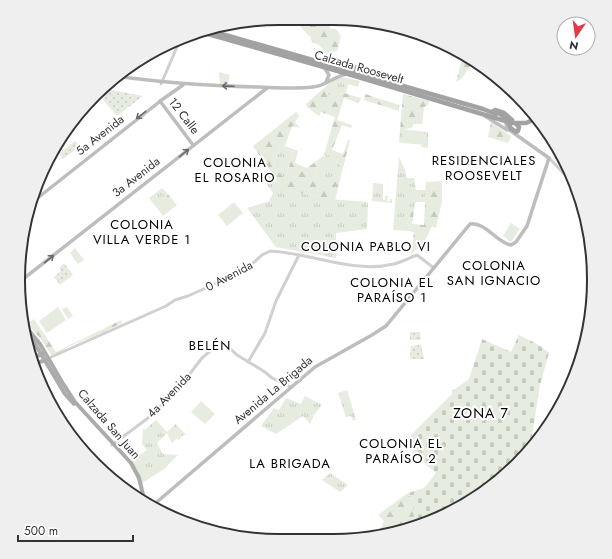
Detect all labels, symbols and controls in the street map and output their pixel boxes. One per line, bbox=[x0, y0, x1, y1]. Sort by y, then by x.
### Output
north arrow bbox=[556, 16, 596, 56]
text: N bbox=[568, 37, 580, 55]
street label: Calzada Roosevelt bbox=[312, 46, 406, 88]
one-way arrow bbox=[222, 83, 235, 90]
street label: 12 Calle bbox=[164, 94, 204, 138]
street label: 5a Avenida bbox=[72, 110, 128, 160]
one-way arrow bbox=[136, 111, 147, 120]
one-way arrow bbox=[178, 148, 189, 157]
district label: RESIDENCIALES ROOSEVELT bbox=[432, 151, 536, 185]
street label: 3a Avenida bbox=[108, 152, 164, 202]
district label: COLONIA EL ROSARIO bbox=[195, 153, 275, 187]
district label: COLONIA VILLA VERDE 1 bbox=[93, 215, 191, 249]
district label: COLONIA PABLO VI bbox=[301, 237, 431, 256]
one-way arrow bbox=[44, 255, 54, 264]
street label: 0 Avenida bbox=[202, 256, 256, 296]
district label: COLONIA SAN IGNACIO bbox=[447, 256, 541, 290]
district label: COLONIA EL PARAÍSO 1 bbox=[350, 273, 434, 307]
district label: BELÉN bbox=[189, 336, 231, 355]
street label: Avenida La Brigada bbox=[230, 351, 317, 428]
street label: 4a Avenida bbox=[143, 368, 195, 422]
street label: Calzada San Juan bbox=[73, 385, 145, 463]
district label: ZONA 7 bbox=[453, 403, 509, 423]
district label: COLONIA EL PARAÍSO 2 bbox=[359, 434, 443, 468]
district label: LA BRIGADA bbox=[249, 454, 331, 473]
scale bar bbox=[18, 517, 133, 543]
text: 500 m bbox=[24, 522, 58, 540]

